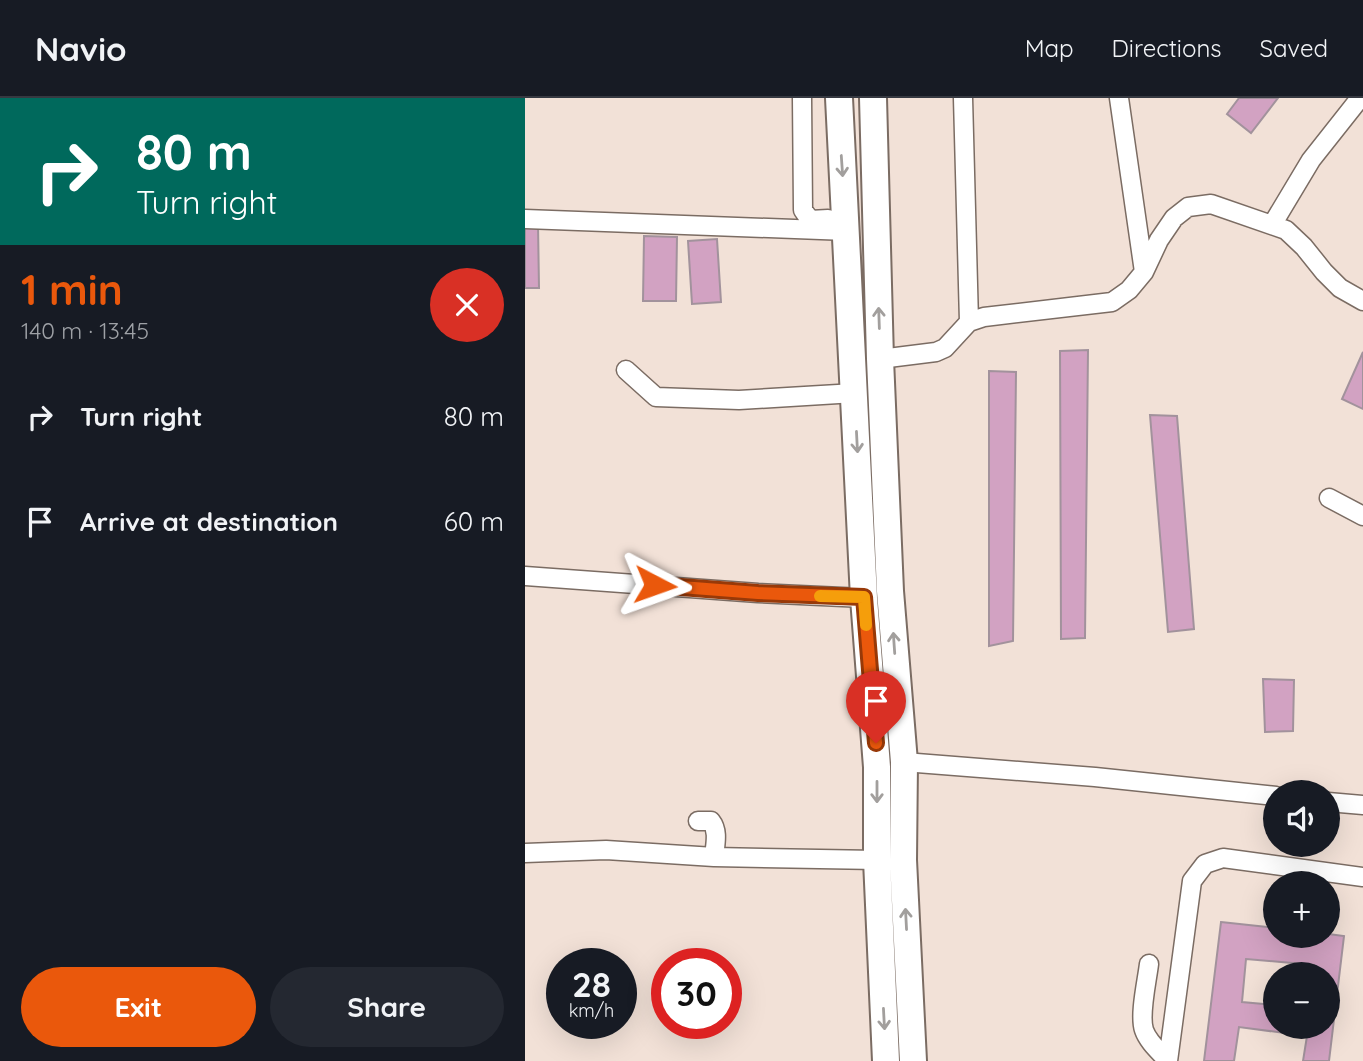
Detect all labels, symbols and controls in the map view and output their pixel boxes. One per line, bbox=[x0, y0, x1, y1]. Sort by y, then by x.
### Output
text: Navio bbox=[35, 28, 127, 69]
text: Map bbox=[1025, 33, 1074, 63]
text: Directions bbox=[1112, 33, 1222, 63]
text: Saved bbox=[1260, 33, 1328, 63]
text: 80 m bbox=[136, 121, 252, 182]
icon: right bbox=[21, 126, 112, 217]
one-way arrow bbox=[836, 154, 849, 177]
text: Turn right bbox=[136, 182, 277, 222]
text: 1 min bbox=[21, 263, 123, 316]
button: close bbox=[430, 268, 504, 342]
one-way arrow bbox=[872, 307, 886, 330]
text: 140 m · 13:45 bbox=[21, 316, 149, 345]
icon: right bbox=[21, 398, 59, 436]
text: Turn right bbox=[80, 400, 202, 433]
text: 80 m bbox=[444, 400, 504, 433]
one-way arrow bbox=[851, 430, 864, 453]
icon: arrive bbox=[21, 503, 59, 541]
text: Arrive at destination bbox=[80, 505, 338, 538]
text: 60 m bbox=[444, 505, 504, 538]
position arrow bbox=[618, 548, 692, 622]
one-way arrow bbox=[888, 632, 901, 655]
pin bbox=[846, 671, 906, 743]
icon: arrive bbox=[857, 682, 895, 720]
one-way arrow bbox=[870, 780, 884, 803]
map controls bbox=[1263, 780, 1340, 1039]
button: sound bbox=[1263, 780, 1340, 857]
button: + bbox=[1263, 871, 1340, 948]
one-way arrow bbox=[900, 908, 913, 931]
speed limit sign: 30 bbox=[651, 948, 742, 1039]
text: 28 bbox=[572, 962, 611, 1006]
button: − bbox=[1263, 962, 1340, 1039]
button: Exit bbox=[21, 967, 256, 1047]
button: Share bbox=[270, 967, 504, 1047]
text: km/h bbox=[569, 999, 614, 1022]
one-way arrow bbox=[878, 1007, 891, 1030]

